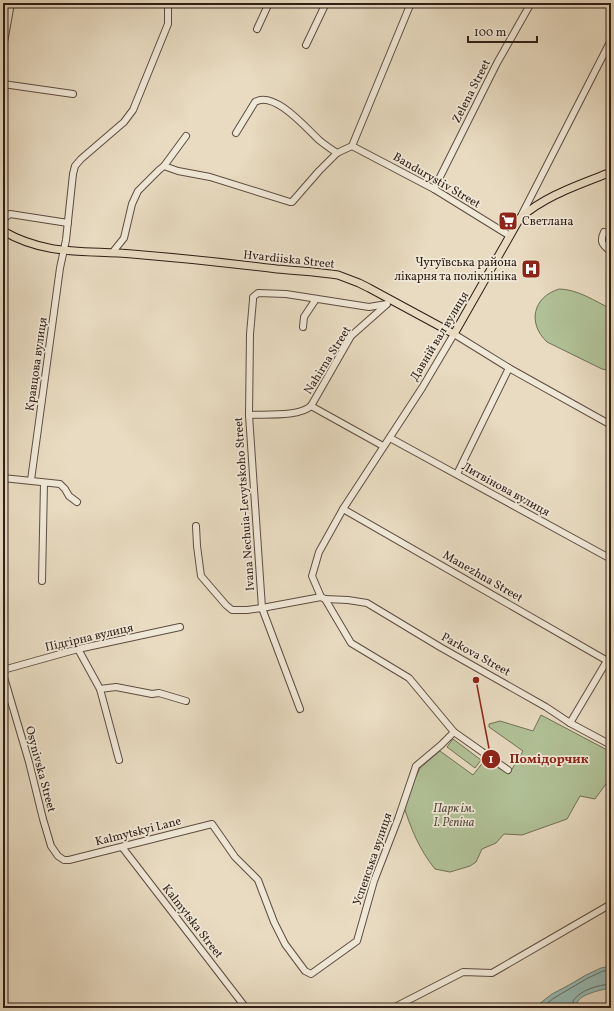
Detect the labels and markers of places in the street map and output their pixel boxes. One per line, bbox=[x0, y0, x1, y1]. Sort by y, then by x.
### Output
supermarket icon: Светлана bbox=[497, 210, 519, 232]
place label: Светлана bbox=[522, 214, 573, 230]
place label: Чугуївська района лікарня та поліклініка bbox=[395, 255, 517, 285]
hospital icon: Чугуївська района лікарня та поліклініка bbox=[520, 258, 542, 280]
callout: Помідорчик bbox=[481, 746, 596, 771]

